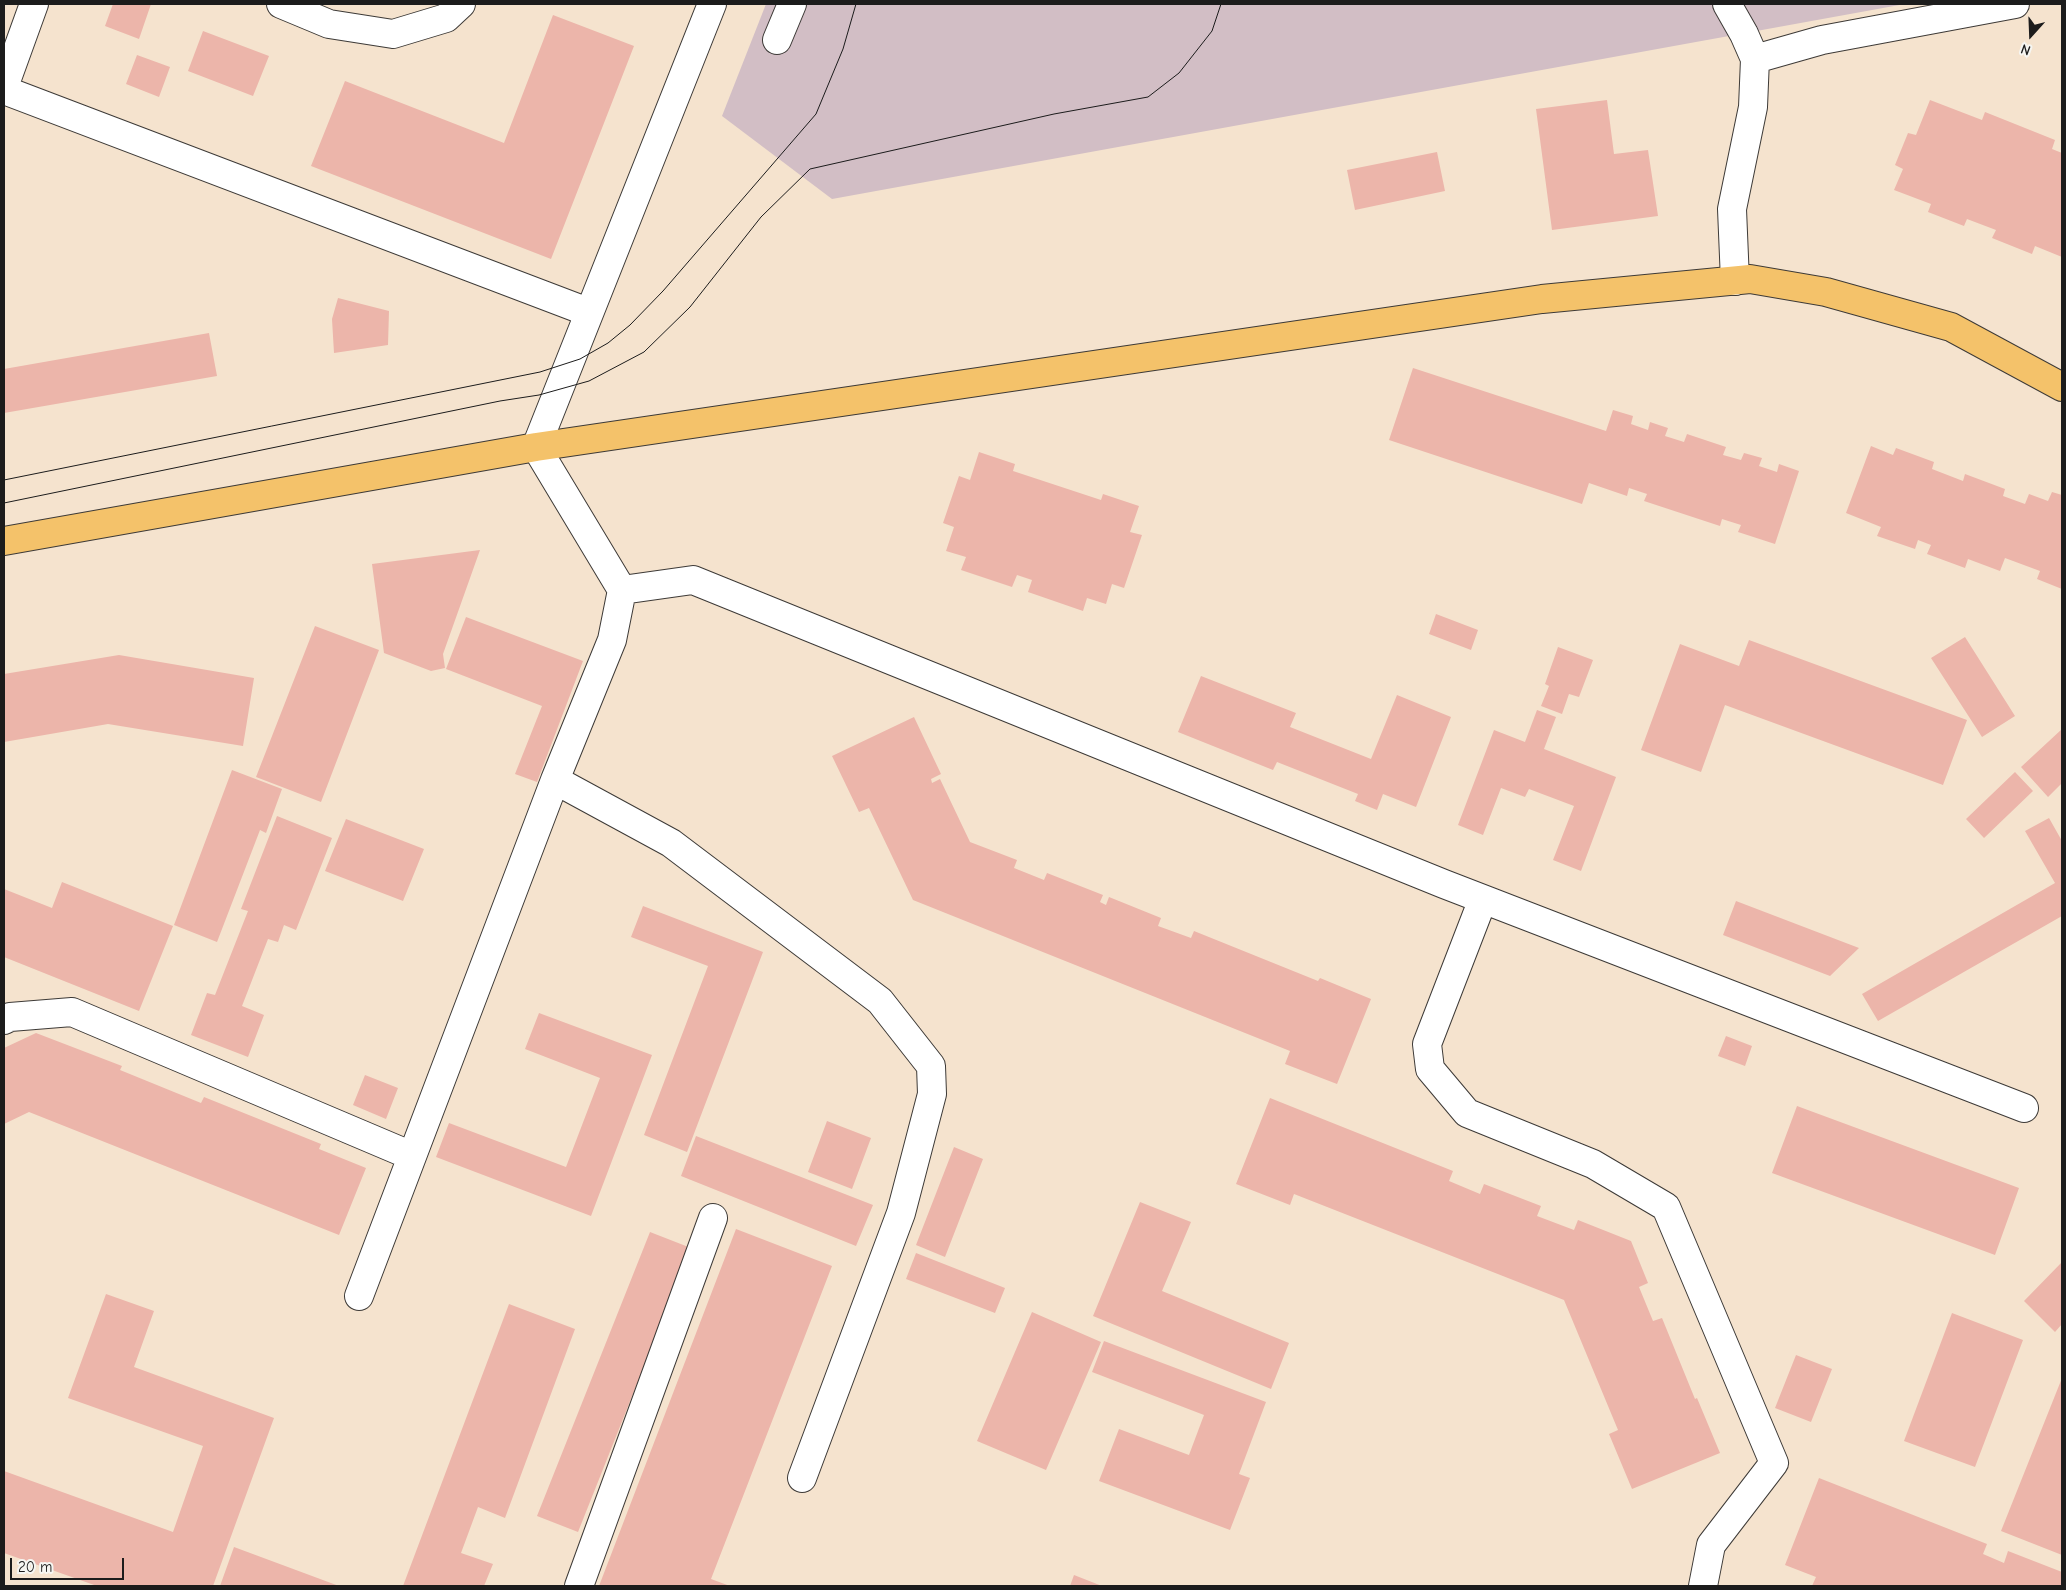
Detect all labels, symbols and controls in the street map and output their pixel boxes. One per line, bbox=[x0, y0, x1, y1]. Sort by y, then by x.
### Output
north arrow bbox=[2006, 10, 2056, 60]
text: N bbox=[2019, 40, 2033, 59]
scale bar bbox=[12, 1548, 126, 1580]
text: 20 m bbox=[18, 1558, 52, 1576]

